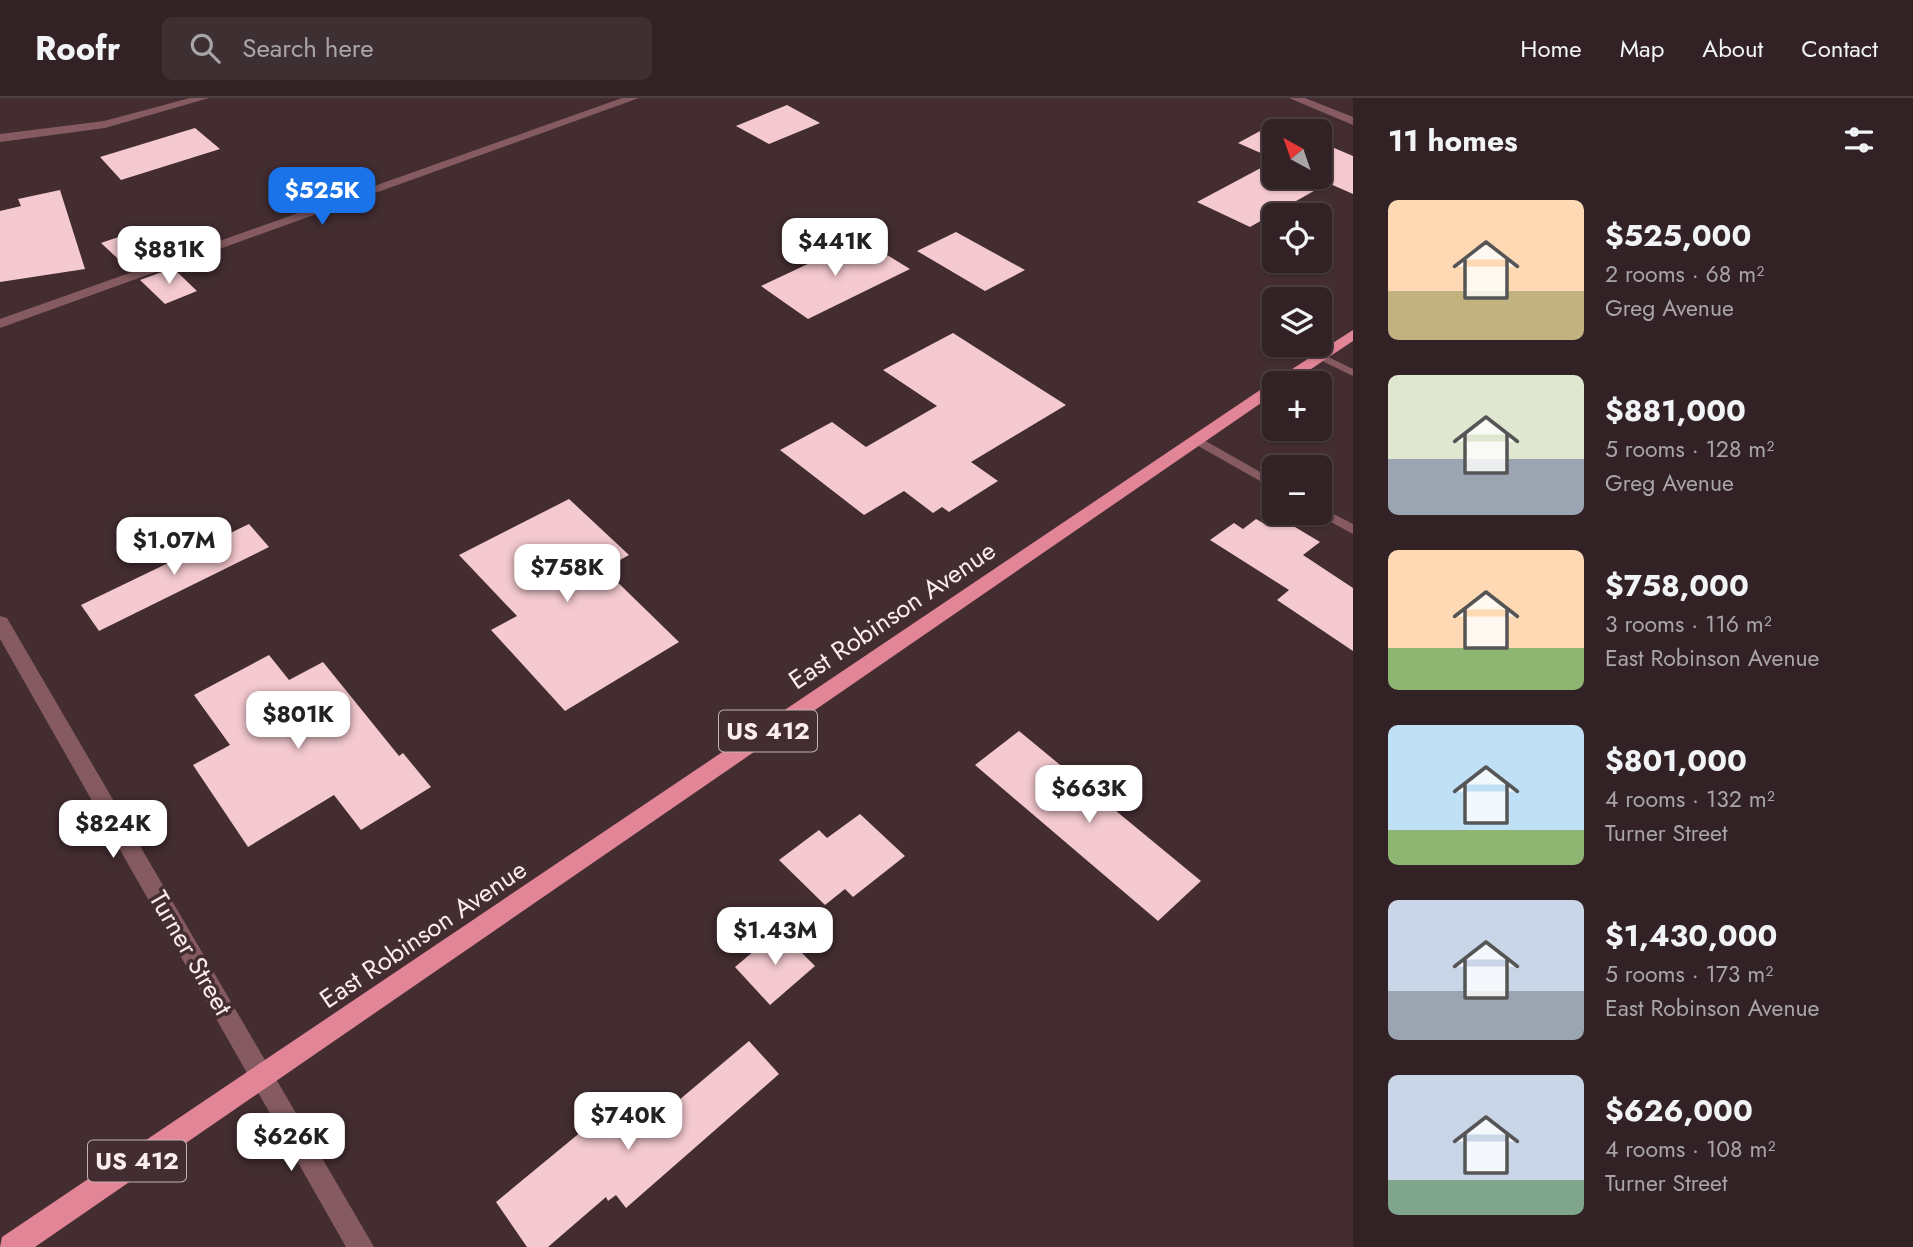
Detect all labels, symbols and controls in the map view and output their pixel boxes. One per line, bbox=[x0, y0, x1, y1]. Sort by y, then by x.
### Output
search box bbox=[162, 17, 652, 80]
text: Roofr bbox=[35, 25, 120, 72]
icon: search bbox=[186, 29, 224, 67]
text: Search here bbox=[242, 29, 374, 67]
text: Home bbox=[1520, 31, 1582, 66]
text: Map bbox=[1620, 31, 1664, 66]
text: About bbox=[1702, 31, 1763, 66]
text: Contact bbox=[1801, 31, 1878, 66]
north arrow bbox=[1262, 119, 1332, 189]
map controls bbox=[1262, 119, 1332, 525]
text: 11 homes bbox=[1388, 119, 1518, 162]
icon: filters bbox=[1840, 121, 1878, 159]
pin: $525K bbox=[273, 167, 371, 227]
text: $525K bbox=[284, 173, 360, 207]
button: locate bbox=[1262, 203, 1332, 273]
text: $525,000 bbox=[1605, 214, 1751, 257]
pin: $441K bbox=[786, 218, 884, 278]
text: $441K bbox=[798, 224, 872, 258]
pin: $881K bbox=[120, 226, 218, 286]
icon: home bbox=[1444, 228, 1528, 312]
text: $881K bbox=[134, 232, 204, 266]
text: 2 rooms · 68 m² bbox=[1605, 257, 1764, 291]
button: layers bbox=[1262, 287, 1332, 357]
text: Greg Avenue bbox=[1605, 291, 1734, 325]
button: + bbox=[1262, 371, 1332, 441]
text: $881,000 bbox=[1605, 389, 1746, 432]
icon: home bbox=[1444, 403, 1528, 487]
text: 5 rooms · 128 m² bbox=[1605, 432, 1774, 466]
button: − bbox=[1262, 455, 1332, 525]
text: Greg Avenue bbox=[1605, 466, 1734, 500]
pin: $1.07M bbox=[117, 518, 231, 577]
text: $1.07M bbox=[132, 523, 216, 557]
street label: East Robinson Avenue bbox=[781, 531, 1003, 699]
pin: $758K bbox=[518, 545, 616, 604]
text: $758K bbox=[530, 550, 604, 584]
text: $758,000 bbox=[1605, 564, 1749, 607]
icon: home bbox=[1444, 578, 1528, 662]
text: 3 rooms · 116 m² bbox=[1605, 607, 1772, 641]
text: East Robinson Avenue bbox=[1605, 641, 1819, 675]
pin: $801K bbox=[249, 692, 347, 751]
text: $801K bbox=[262, 697, 334, 731]
road number: US 412 bbox=[719, 710, 817, 752]
text: $801,000 bbox=[1605, 739, 1747, 782]
icon: home bbox=[1444, 753, 1528, 837]
pin: $663K bbox=[1040, 766, 1138, 825]
text: $663K bbox=[1051, 771, 1127, 805]
text: 4 rooms · 132 m² bbox=[1605, 782, 1775, 816]
pin: $824K bbox=[64, 800, 162, 860]
text: $824K bbox=[75, 806, 151, 840]
text: Turner Street bbox=[1605, 816, 1727, 850]
street label: East Robinson Avenue bbox=[312, 850, 534, 1018]
street label: Turner Street bbox=[140, 884, 242, 1023]
pin: $1.43M bbox=[718, 908, 832, 967]
text: $1.43M bbox=[733, 913, 817, 947]
text: $1,430,000 bbox=[1605, 914, 1777, 957]
icon: home bbox=[1444, 928, 1528, 1012]
text: 5 rooms · 173 m² bbox=[1605, 957, 1773, 991]
text: East Robinson Avenue bbox=[1605, 991, 1819, 1025]
text: $626,000 bbox=[1605, 1089, 1753, 1132]
pin: $740K bbox=[579, 1093, 677, 1152]
text: $740K bbox=[590, 1098, 666, 1132]
icon: home bbox=[1444, 1103, 1528, 1187]
pin: $626K bbox=[242, 1114, 340, 1173]
text: $626K bbox=[253, 1119, 329, 1153]
text: 4 rooms · 108 m² bbox=[1605, 1132, 1775, 1166]
road number: US 412 bbox=[88, 1140, 186, 1182]
text: Turner Street bbox=[1605, 1166, 1727, 1200]

